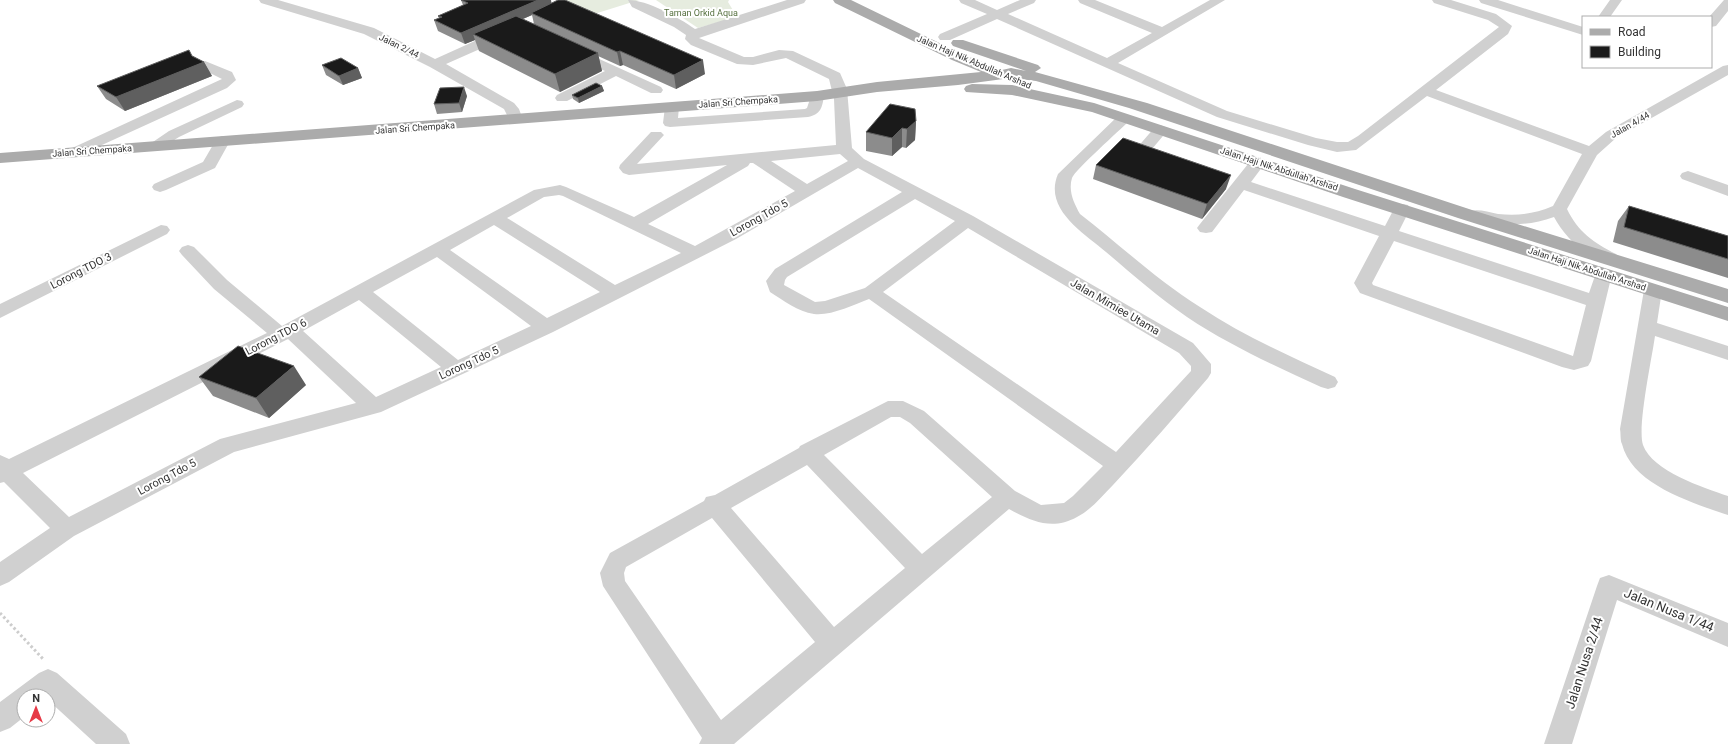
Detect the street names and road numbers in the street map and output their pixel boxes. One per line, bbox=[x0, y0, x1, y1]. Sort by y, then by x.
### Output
street label: Jalan 2/44 bbox=[377, 32, 421, 60]
street label: Jalan Haji Nik Abdullah Arshad bbox=[915, 33, 1033, 91]
street label: Jalan Sri Chempaka bbox=[698, 94, 778, 110]
street label: Jalan 4/44 bbox=[1609, 110, 1651, 140]
street label: Jalan Sri Chempaka bbox=[375, 120, 455, 136]
street label: Jalan Sri Chempaka bbox=[52, 143, 132, 159]
street label: Jalan Haji Nik Abdullah Arshad bbox=[1219, 145, 1339, 193]
street label: Lorong Tdo 5 bbox=[728, 197, 790, 239]
street label: Jalan Haji Nik Abdullah Arshad bbox=[1527, 245, 1647, 293]
street label: Lorong TDO 3 bbox=[48, 250, 114, 292]
street label: Jalan Mimiee Utama bbox=[1068, 276, 1162, 338]
street label: Lorong TDO 6 bbox=[243, 316, 309, 358]
street label: Lorong Tdo 5 bbox=[437, 344, 501, 382]
street label: Lorong Tdo 5 bbox=[136, 456, 198, 498]
street label: Jalan Nusa 1/44 bbox=[1622, 585, 1717, 635]
street label: Jalan Nusa 2/44 bbox=[1562, 615, 1606, 711]

